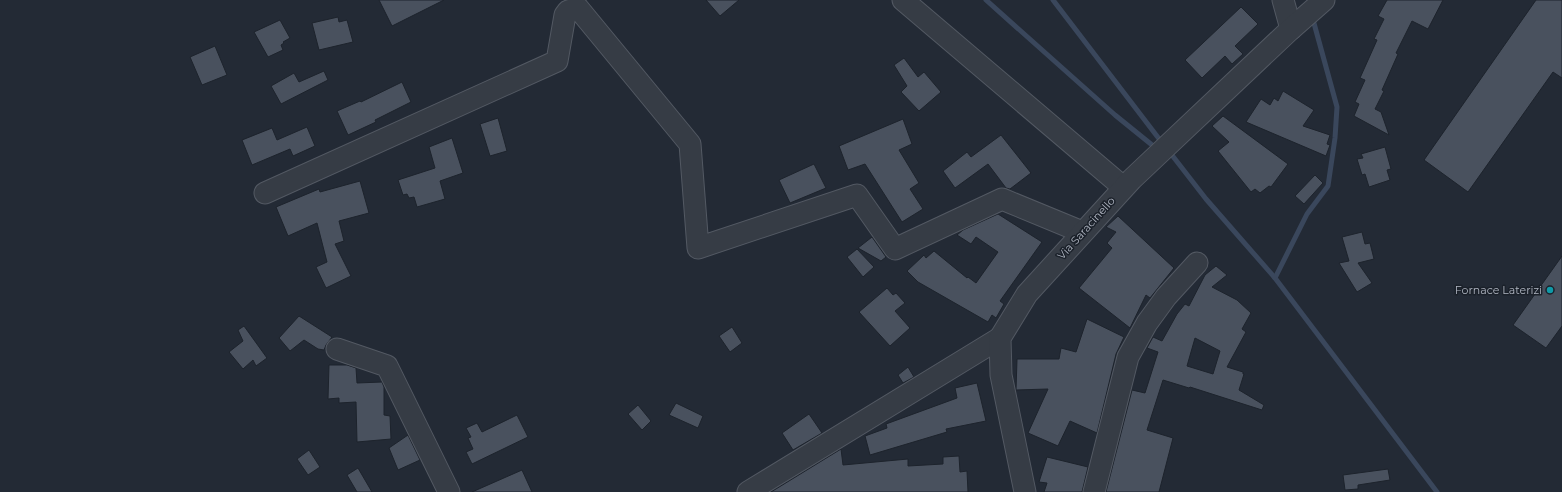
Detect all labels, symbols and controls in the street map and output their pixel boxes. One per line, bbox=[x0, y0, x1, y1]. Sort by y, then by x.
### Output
street label: Via Saracinello bbox=[1054, 194, 1118, 262]
place label: Fornace Laterizi bbox=[1455, 283, 1542, 297]
marker: Fornace Laterizi bbox=[1545, 285, 1555, 295]

